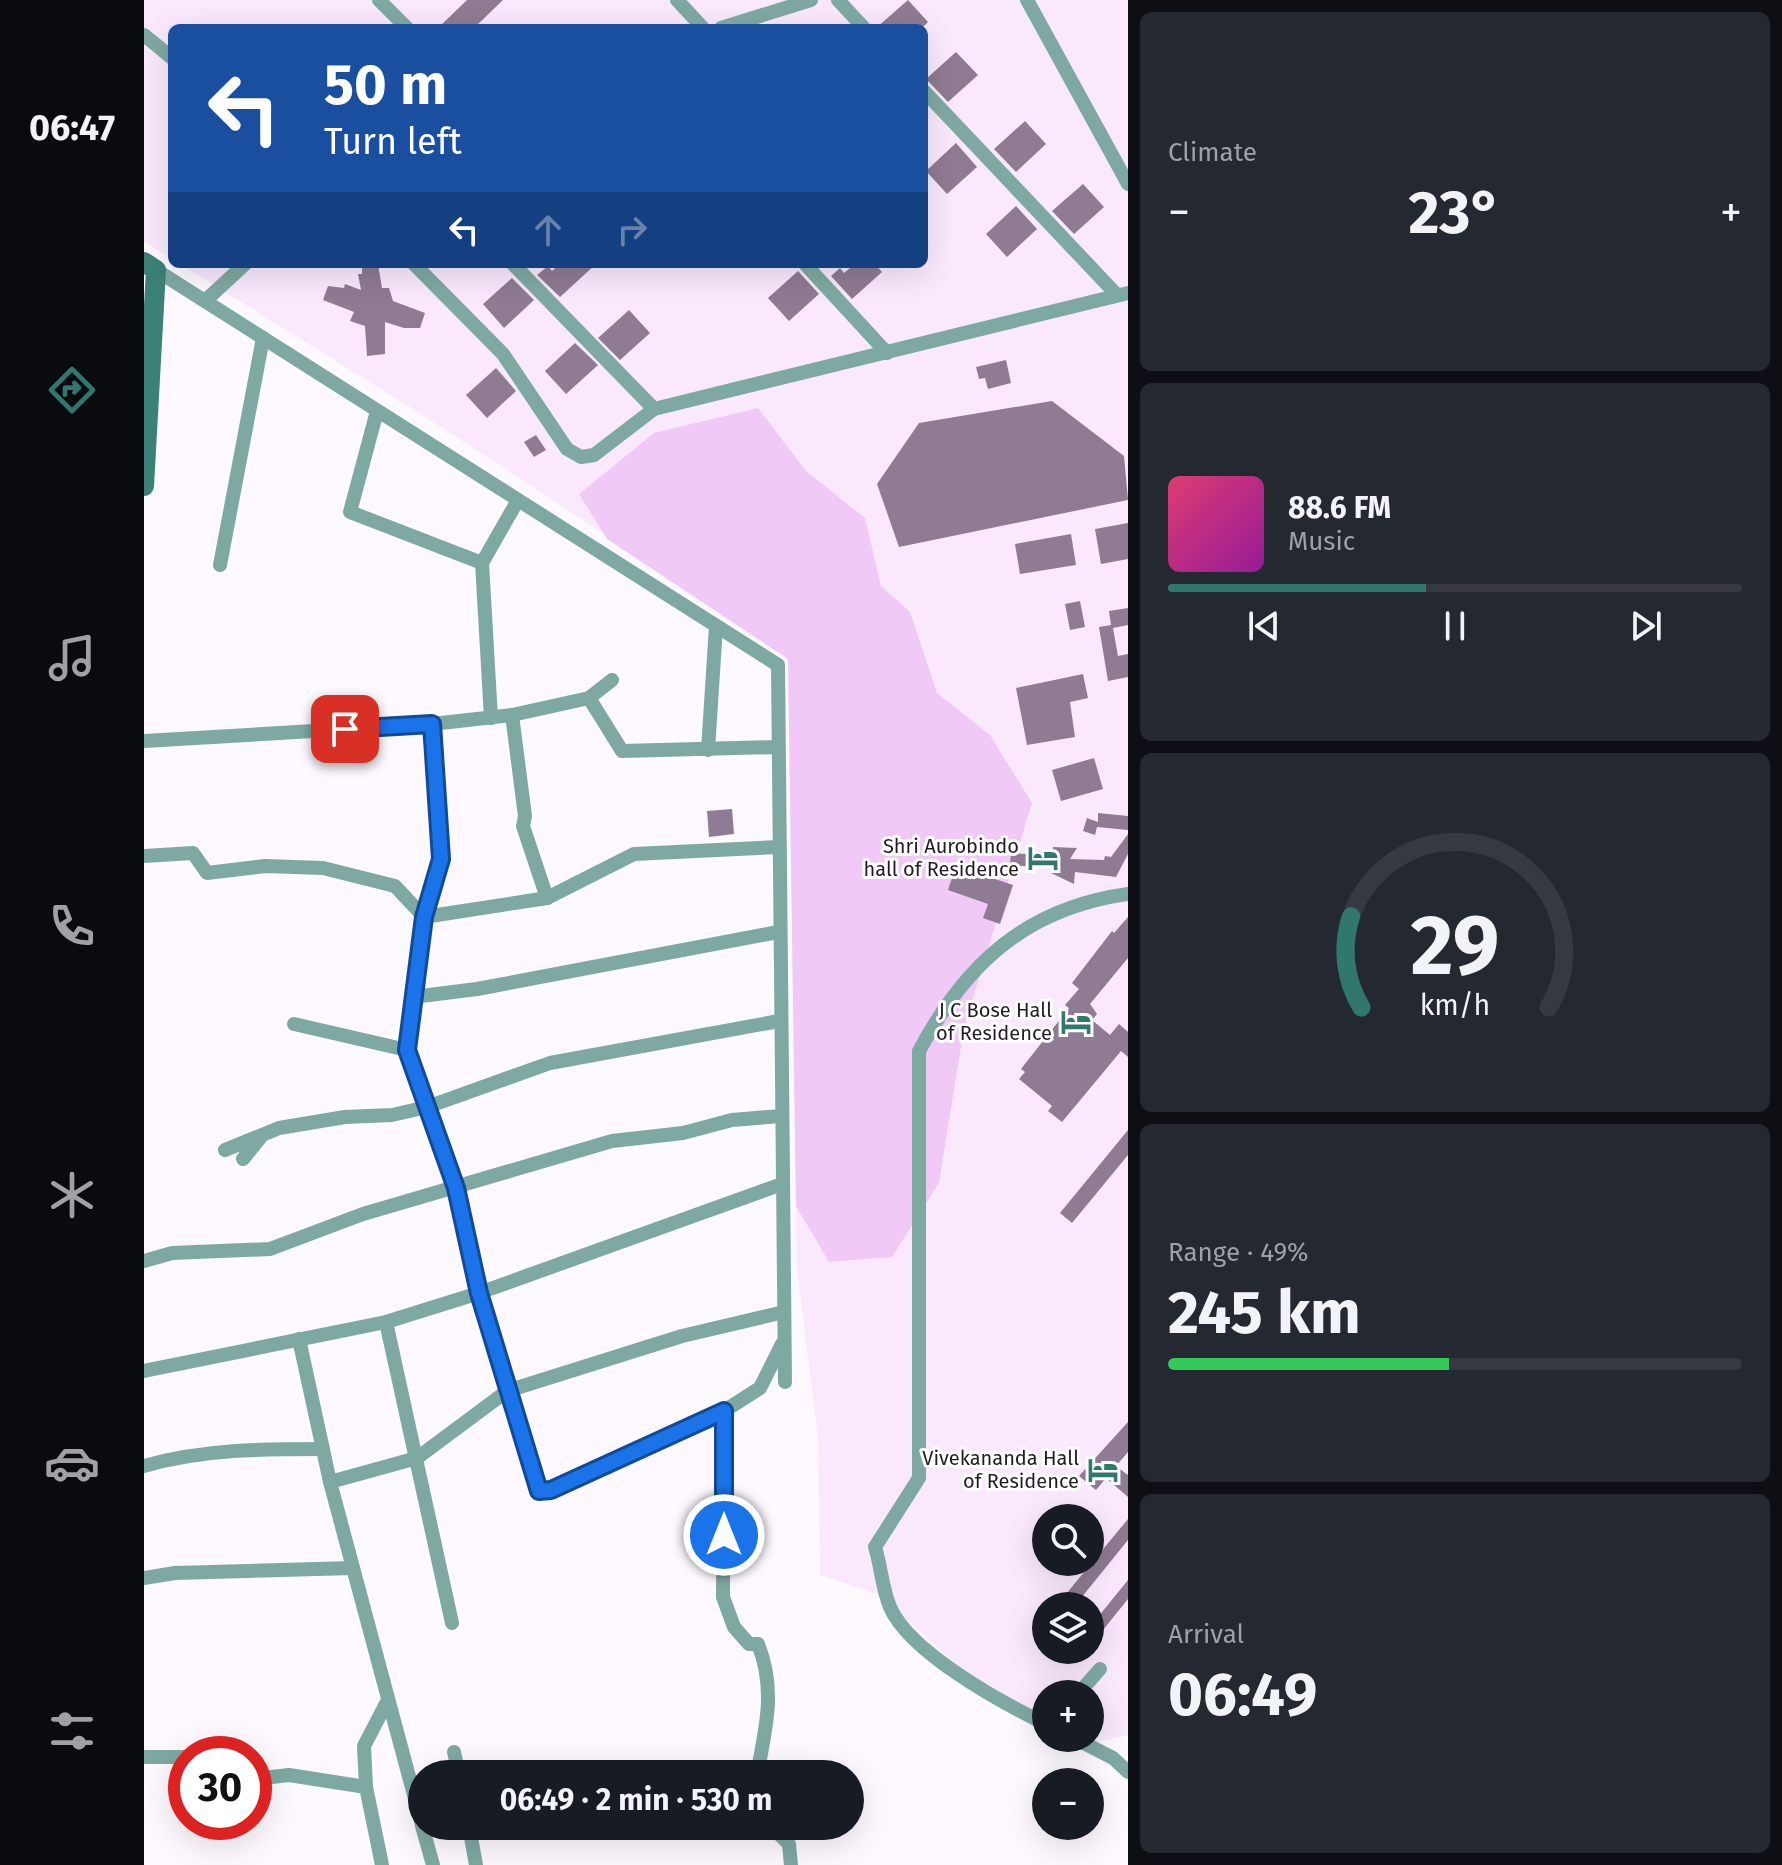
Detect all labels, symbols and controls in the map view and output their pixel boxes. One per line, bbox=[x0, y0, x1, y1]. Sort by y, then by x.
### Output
text: 50 m bbox=[324, 52, 447, 119]
icon: left bbox=[192, 56, 296, 160]
text: 06:47 bbox=[29, 106, 115, 150]
text: Turn left bbox=[324, 120, 462, 164]
text: Climate bbox=[1168, 137, 1257, 168]
text: 23° bbox=[1408, 177, 1502, 249]
text: − bbox=[1168, 186, 1190, 239]
text: + bbox=[1720, 186, 1742, 239]
icon: left bbox=[442, 208, 486, 252]
icon: ahead bbox=[526, 208, 570, 252]
icon: right bbox=[610, 208, 654, 252]
icon: directions bbox=[44, 362, 100, 418]
text: 88.6 FM bbox=[1288, 490, 1391, 526]
text: Music bbox=[1288, 526, 1355, 557]
icon: previous bbox=[1242, 604, 1286, 648]
icon: pause bbox=[1433, 604, 1477, 648]
icon: next bbox=[1624, 604, 1668, 648]
icon: music bbox=[44, 630, 100, 686]
pin bbox=[311, 695, 379, 763]
icon: arrive bbox=[323, 707, 367, 751]
place label: Shri Aurobindo hall of Residence bbox=[864, 834, 1019, 881]
hotel icon: Shri Aurobindo hall of Residence bbox=[1026, 841, 1060, 875]
text: 29 bbox=[1411, 896, 1499, 996]
icon: phone bbox=[44, 898, 100, 954]
text: km/h bbox=[1420, 989, 1490, 1024]
place label: J C Bose Hall of Residence bbox=[936, 998, 1052, 1045]
hotel icon: J C Bose Hall of Residence bbox=[1059, 1005, 1093, 1039]
icon: climate bbox=[44, 1167, 100, 1223]
text: Range · 49% bbox=[1168, 1237, 1309, 1268]
text: 245 km bbox=[1168, 1277, 1361, 1349]
icon: car bbox=[44, 1435, 100, 1491]
place label: Vivekananda Hall of Residence bbox=[922, 1446, 1079, 1493]
hotel icon: Vivekananda Hall of Residence bbox=[1086, 1453, 1120, 1487]
position arrow bbox=[682, 1493, 766, 1577]
map controls bbox=[1032, 1504, 1104, 1840]
button: search bbox=[1032, 1504, 1104, 1576]
button: layers bbox=[1032, 1592, 1104, 1664]
text: Arrival bbox=[1168, 1619, 1244, 1650]
text: 06:49 bbox=[1168, 1659, 1317, 1731]
button: + bbox=[1032, 1680, 1104, 1752]
icon: filters bbox=[44, 1703, 100, 1759]
speed limit sign: 30 bbox=[168, 1736, 272, 1840]
button: − bbox=[1032, 1768, 1104, 1840]
text: 06:49 · 2 min · 530 m bbox=[500, 1782, 772, 1818]

